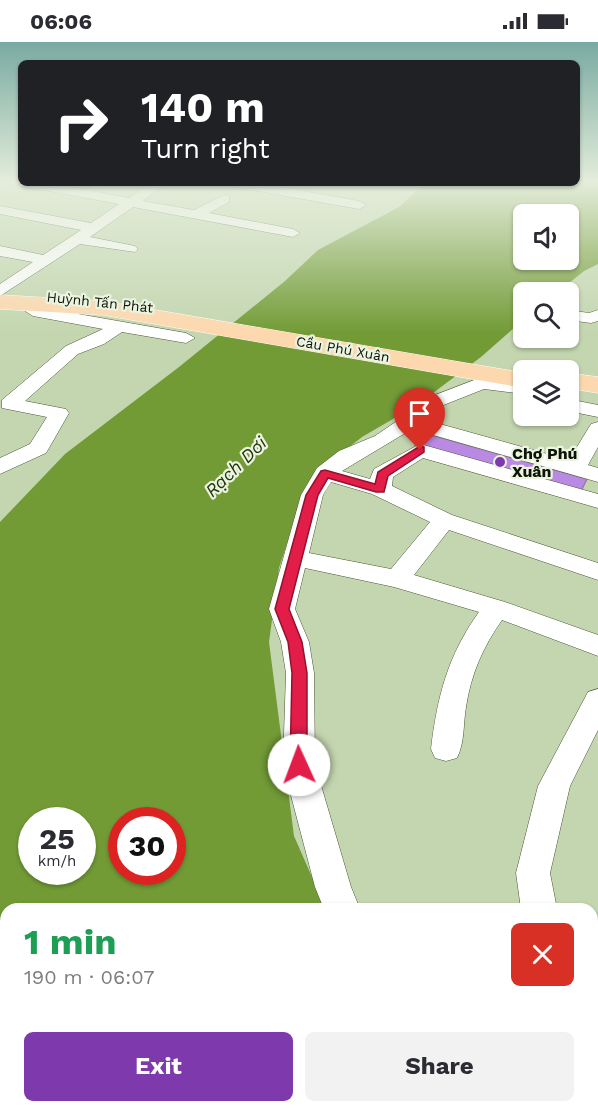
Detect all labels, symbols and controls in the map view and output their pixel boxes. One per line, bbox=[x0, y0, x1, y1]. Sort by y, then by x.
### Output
text: 06:06 bbox=[30, 9, 92, 34]
text: 140 m bbox=[141, 83, 265, 132]
icon: right bbox=[42, 84, 120, 162]
text: Turn right bbox=[141, 133, 270, 165]
map controls bbox=[513, 204, 579, 426]
button: sound bbox=[513, 204, 579, 270]
button: search bbox=[513, 282, 579, 348]
street label: Huỳnh Tấn Phát bbox=[46, 288, 154, 316]
street label: Cầu Phú Xuân bbox=[295, 333, 391, 365]
button: layers bbox=[513, 360, 579, 426]
pin bbox=[394, 388, 445, 450]
icon: arrive bbox=[403, 397, 436, 430]
water label: Rạch Dơi bbox=[201, 431, 272, 501]
place label: Chợ Phú Xuân bbox=[512, 444, 578, 481]
marker: Chợ Phú Xuân bbox=[493, 455, 507, 469]
position arrow bbox=[267, 733, 331, 797]
speed limit sign: 30 bbox=[108, 807, 186, 885]
text: 25 bbox=[39, 821, 75, 856]
text: km/h bbox=[38, 852, 76, 870]
text: 1 min bbox=[24, 921, 116, 963]
button: close bbox=[511, 923, 574, 986]
text: 190 m · 06:07 bbox=[24, 965, 154, 989]
button: Exit bbox=[24, 1032, 293, 1101]
button: Share bbox=[305, 1032, 574, 1101]

